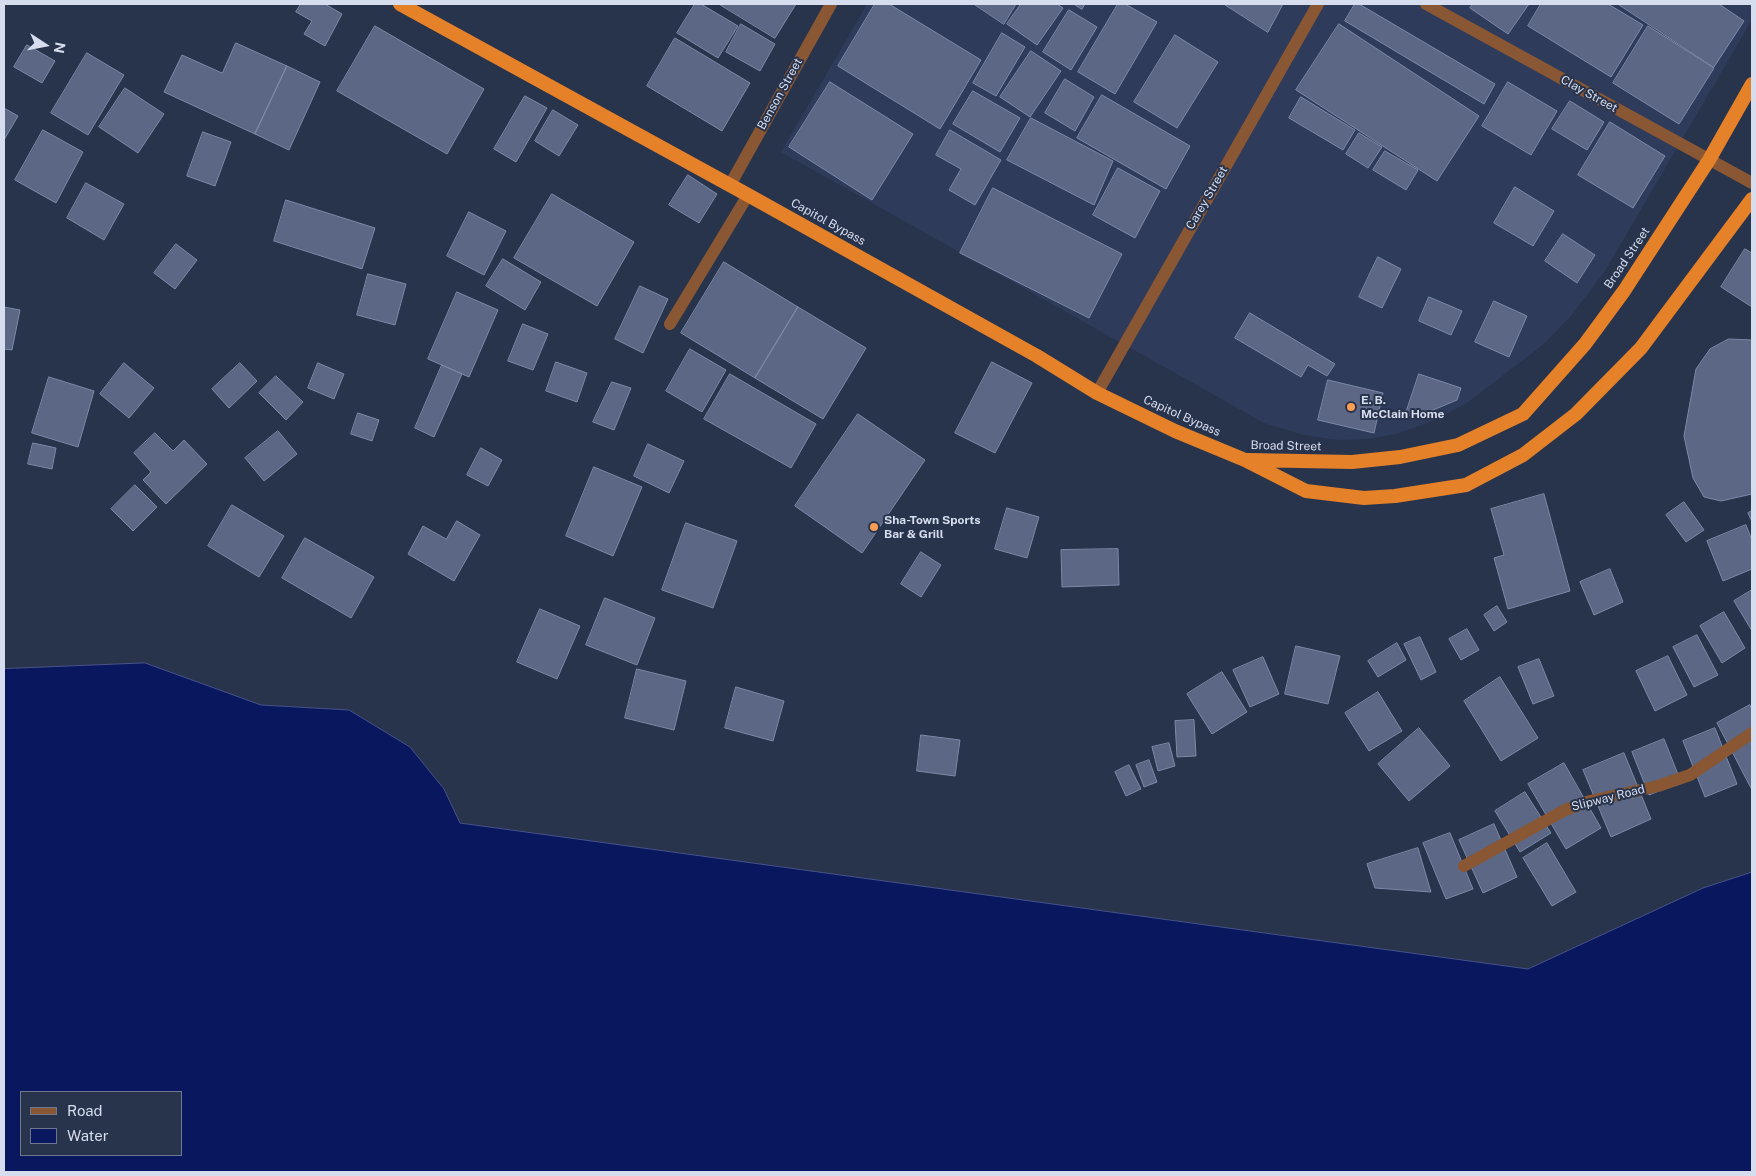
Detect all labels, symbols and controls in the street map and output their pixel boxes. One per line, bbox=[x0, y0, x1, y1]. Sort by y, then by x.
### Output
north arrow bbox=[20, 20, 70, 70]
text: N bbox=[51, 41, 69, 55]
street label: Benson Street bbox=[754, 56, 806, 132]
street label: Clay Street bbox=[1558, 73, 1620, 115]
street label: Carey Street bbox=[1183, 164, 1231, 232]
street label: Capitol Bypass bbox=[788, 196, 868, 248]
street label: Broad Street bbox=[1601, 224, 1653, 292]
street label: Capitol Bypass bbox=[1141, 393, 1223, 439]
place label: E. B. McClain Home bbox=[1361, 393, 1444, 421]
marker: E. B. McClain Home bbox=[1345, 401, 1357, 413]
street label: Broad Street bbox=[1250, 438, 1322, 454]
place label: Sha-Town Sports Bar & Grill bbox=[884, 513, 981, 541]
marker: Sha-Town Sports Bar & Grill bbox=[868, 521, 880, 533]
street label: Slipway Road bbox=[1570, 782, 1646, 814]
legend bbox=[20, 1091, 182, 1156]
text: Road bbox=[67, 1102, 103, 1119]
text: Water bbox=[67, 1127, 109, 1144]

